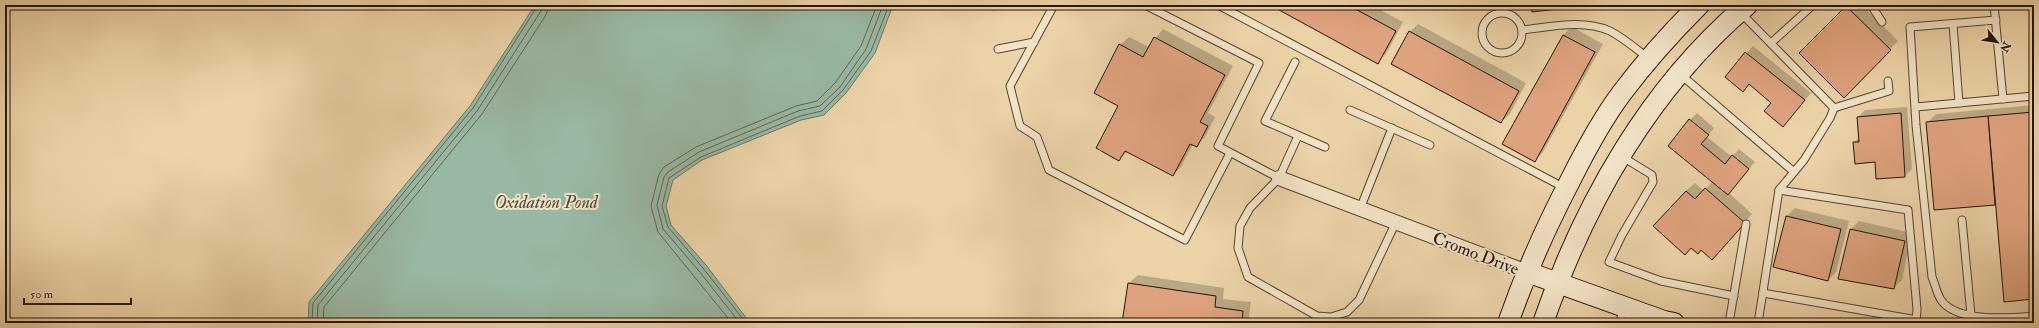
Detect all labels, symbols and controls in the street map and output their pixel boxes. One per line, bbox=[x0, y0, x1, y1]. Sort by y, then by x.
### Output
north arrow bbox=[1977, 22, 2017, 62]
text: N bbox=[1997, 38, 2014, 55]
water label: Oxidation Pond bbox=[494, 191, 599, 214]
street label: Cromo Drive bbox=[1430, 227, 1522, 279]
scale bar bbox=[24, 280, 131, 306]
text: 50 m bbox=[30, 287, 54, 302]

